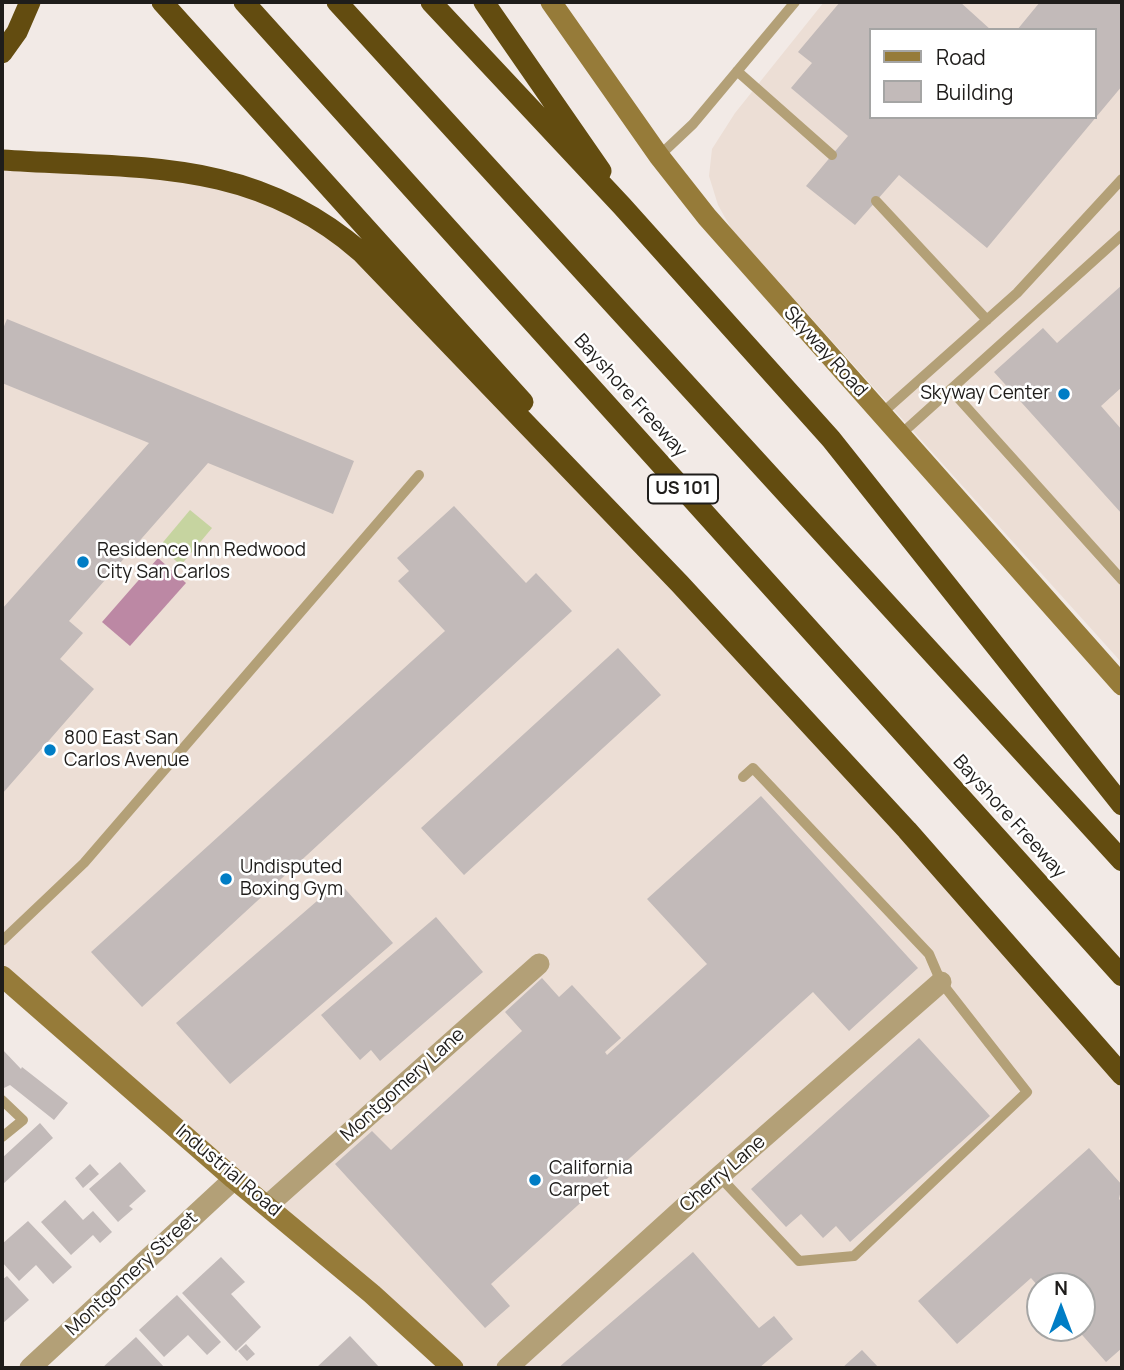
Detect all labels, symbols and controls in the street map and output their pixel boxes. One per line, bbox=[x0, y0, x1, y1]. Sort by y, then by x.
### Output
legend bbox=[869, 28, 1096, 119]
text: Road bbox=[936, 43, 986, 71]
text: Building bbox=[936, 78, 1013, 106]
street label: Skyway Road bbox=[778, 302, 872, 402]
street label: Bayshore Freeway bbox=[569, 330, 691, 462]
place label: Skyway Center bbox=[920, 383, 1050, 405]
marker: Skyway Center bbox=[1056, 386, 1072, 402]
road number: US 101 bbox=[648, 475, 718, 504]
place label: Residence Inn Redwood City San Carlos bbox=[97, 540, 306, 584]
marker: Residence Inn Redwood City San Carlos bbox=[75, 554, 91, 570]
place label: 800 East San Carlos Avenue bbox=[64, 728, 189, 772]
marker: 800 East San Carlos Avenue bbox=[42, 742, 58, 758]
street label: Bayshore Freeway bbox=[948, 751, 1070, 883]
place label: Undisputed Boxing Gym bbox=[240, 857, 343, 901]
marker: Undisputed Boxing Gym bbox=[218, 871, 234, 887]
street label: Montgomery Lane bbox=[336, 1023, 470, 1147]
street label: Industrial Road bbox=[171, 1120, 285, 1222]
street label: Cherry Lane bbox=[676, 1131, 770, 1217]
place label: California Carpet bbox=[549, 1158, 633, 1202]
marker: California Carpet bbox=[527, 1172, 543, 1188]
street label: Montgomery Street bbox=[61, 1207, 203, 1341]
north arrow bbox=[1026, 1272, 1096, 1342]
text: N bbox=[1054, 1275, 1068, 1301]

